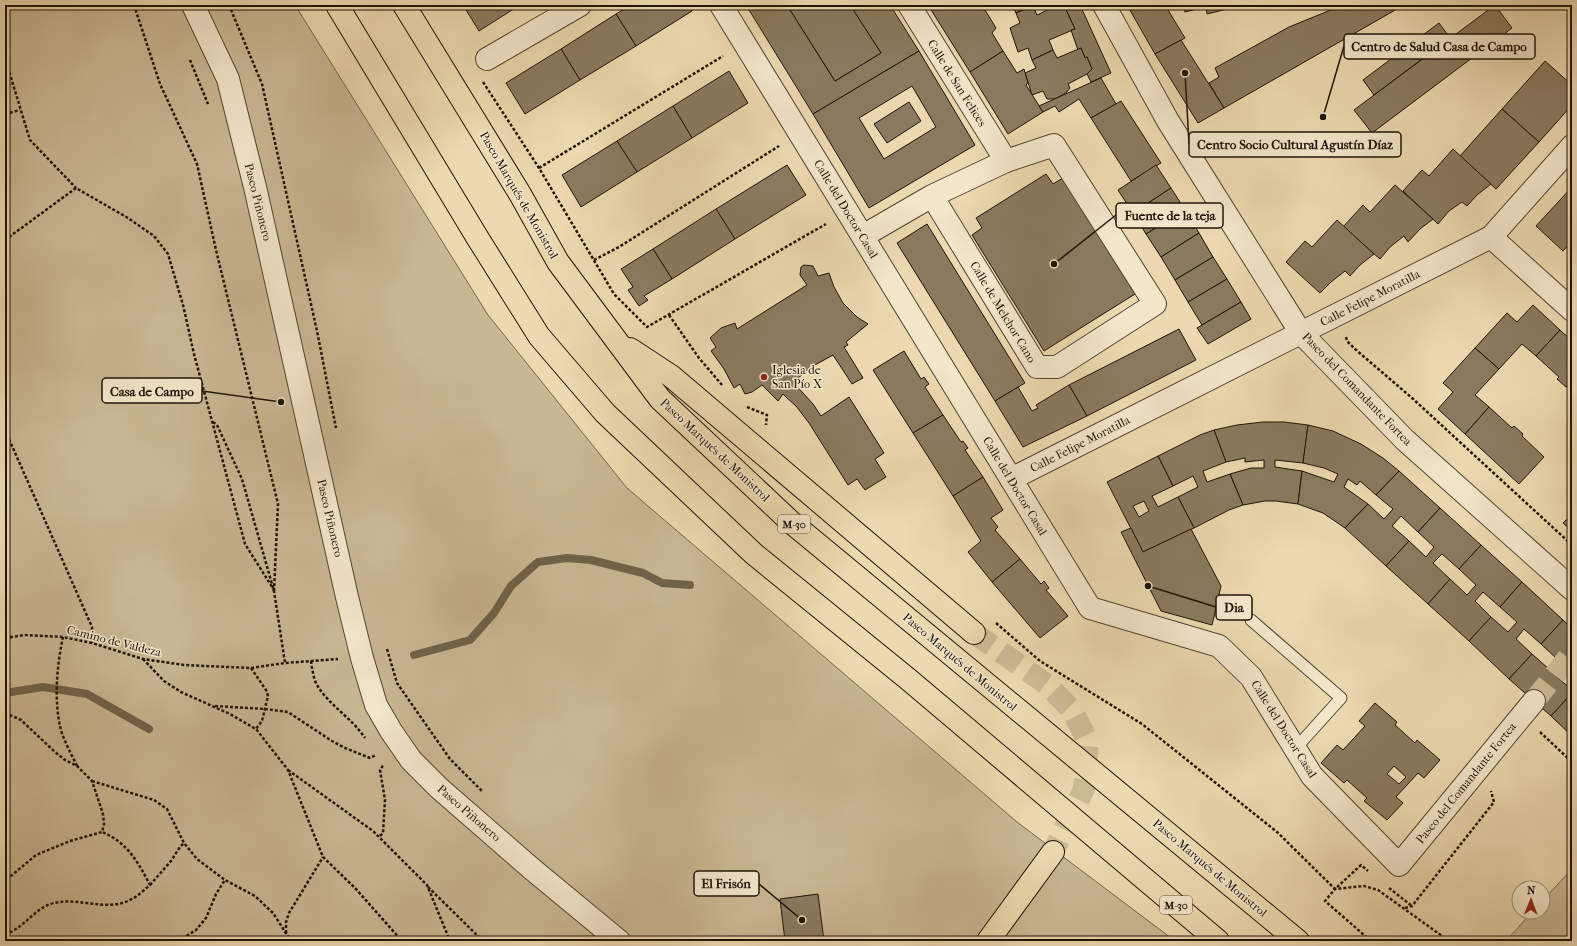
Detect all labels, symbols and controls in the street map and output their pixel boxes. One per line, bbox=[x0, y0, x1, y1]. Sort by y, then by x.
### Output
callout: Centro de Salud Casa de Campo bbox=[1344, 34, 1535, 59]
street label: Calle de San Felices bbox=[925, 37, 990, 129]
text: Centro de Salud Casa de Campo bbox=[1351, 39, 1527, 55]
street label: Paseo Marqués de Monistrol bbox=[477, 129, 562, 262]
callout: Centro Socio Cultural Agustín Díaz bbox=[1189, 132, 1401, 157]
text: Centro Socio Cultural Agustín Díaz bbox=[1197, 137, 1393, 153]
street label: Calle del Doctor Casal bbox=[811, 157, 881, 261]
street label: Paseo Piñonero bbox=[242, 162, 274, 242]
callout: Fuente de la teja bbox=[1116, 203, 1223, 228]
text: Fuente de la teja bbox=[1123, 208, 1217, 223]
street label: Calle de Melchor Cano bbox=[967, 259, 1039, 365]
street label: Calle Felipe Moratilla bbox=[1318, 267, 1423, 329]
street label: Paseo del Comandante Fortea bbox=[1299, 330, 1415, 449]
place label: Iglesia de San Pío X bbox=[772, 363, 823, 391]
marker: Iglesia de San Pío X bbox=[759, 372, 769, 382]
callout: Casa de Campo bbox=[102, 378, 202, 403]
text: Casa de Campo bbox=[110, 384, 194, 400]
street label: Paseo Marqués de Monistrol bbox=[657, 396, 773, 505]
street label: Calle Felipe Moratilla bbox=[1028, 413, 1133, 475]
street label: Calle del Doctor Casal bbox=[980, 434, 1050, 538]
street label: Paseo Piñonero bbox=[314, 478, 346, 558]
road number: M-30 bbox=[778, 515, 810, 533]
callout: Dia bbox=[1216, 595, 1252, 620]
text: Dia bbox=[1224, 600, 1245, 615]
street label: Paseo Marqués de Monistrol bbox=[900, 610, 1020, 714]
street label: Camino de Valdeza bbox=[65, 622, 163, 660]
street label: Calle del Doctor Casal bbox=[1248, 678, 1320, 781]
street label: Paseo del Comandante Fortea bbox=[1413, 719, 1519, 846]
street label: Paseo Piñonero bbox=[434, 782, 504, 844]
street label: Paseo Marqués de Monistrol bbox=[1150, 816, 1270, 920]
callout: El Frisón bbox=[694, 871, 759, 896]
text: El Frisón bbox=[701, 876, 751, 891]
north arrow bbox=[1511, 880, 1551, 920]
text: N bbox=[1527, 884, 1536, 897]
road number: M-30 bbox=[1160, 896, 1192, 914]

